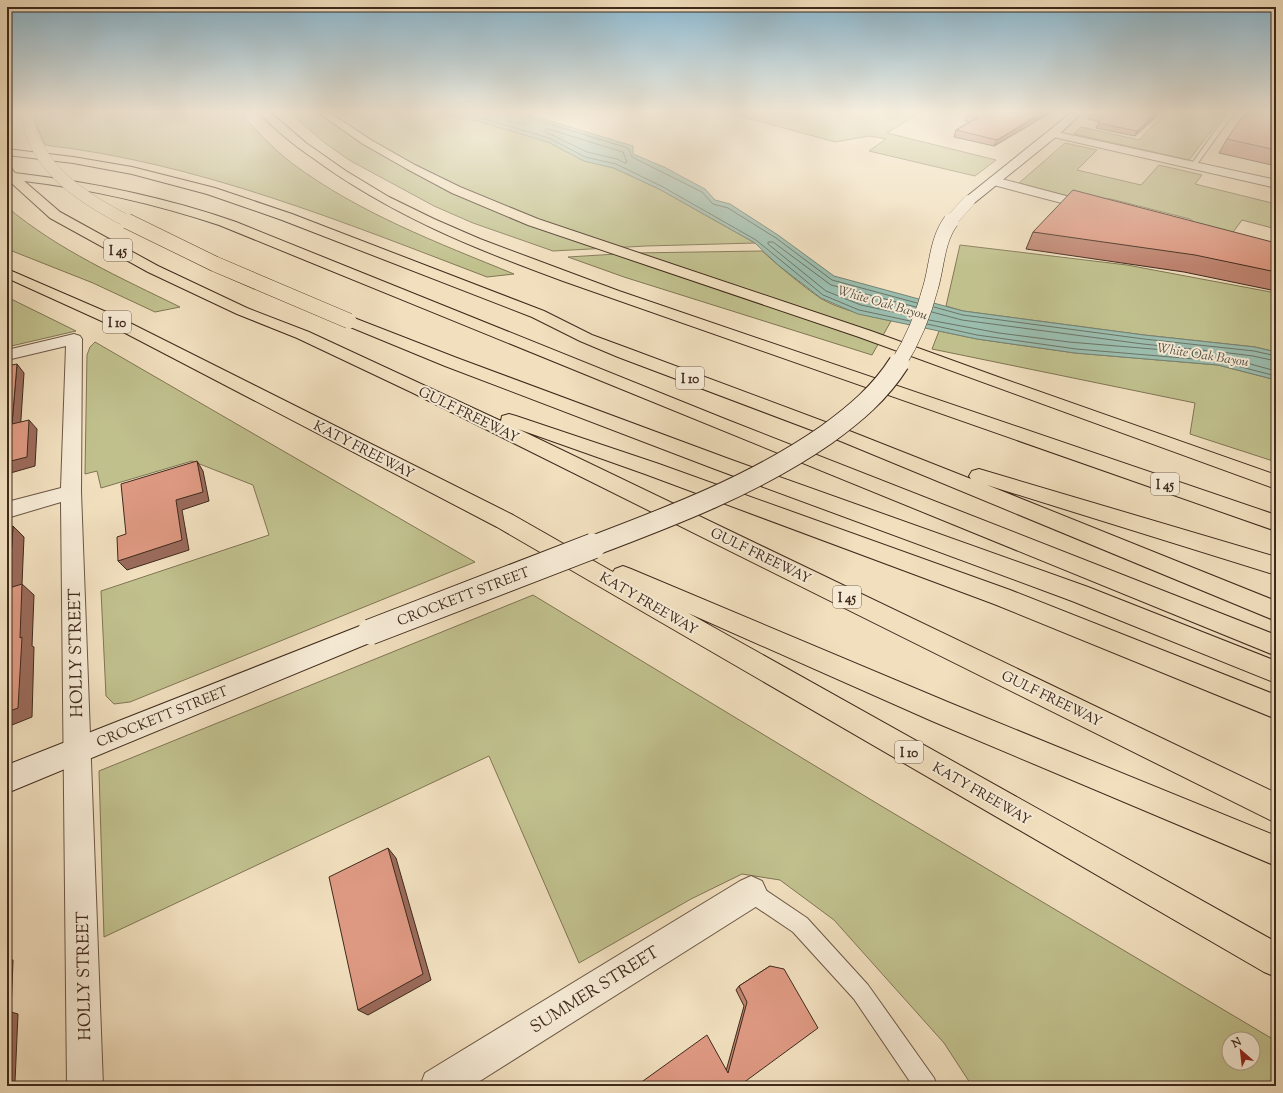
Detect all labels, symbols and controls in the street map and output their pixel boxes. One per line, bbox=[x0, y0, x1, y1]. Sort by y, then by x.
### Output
road number: I 45 bbox=[104, 239, 132, 261]
water label: White Oak Bayou bbox=[835, 282, 930, 325]
road number: I 10 bbox=[103, 311, 131, 333]
water label: White Oak Bayou bbox=[1155, 340, 1250, 372]
road number: I 10 bbox=[676, 367, 704, 389]
street label: GULF FREEWAY bbox=[414, 383, 522, 449]
street label: KATY FREEWAY bbox=[309, 417, 417, 485]
road number: I 45 bbox=[1151, 473, 1179, 495]
street label: GULF FREEWAY bbox=[706, 524, 814, 590]
street label: CROCKETT STREET bbox=[395, 563, 533, 632]
street label: KATY FREEWAY bbox=[595, 568, 701, 641]
road number: I 45 bbox=[833, 586, 861, 608]
street label: HOLLY STREET bbox=[64, 588, 90, 718]
street label: GULF FREEWAY bbox=[997, 667, 1105, 733]
street label: CROCKETT STREET bbox=[94, 682, 232, 753]
road number: I 10 bbox=[895, 741, 923, 763]
street label: KATY FREEWAY bbox=[928, 758, 1034, 831]
street label: HOLLY STREET bbox=[72, 911, 98, 1041]
street label: SUMMER STREET bbox=[526, 941, 664, 1040]
north arrow bbox=[1221, 1031, 1261, 1071]
text: N bbox=[1228, 1034, 1245, 1053]

